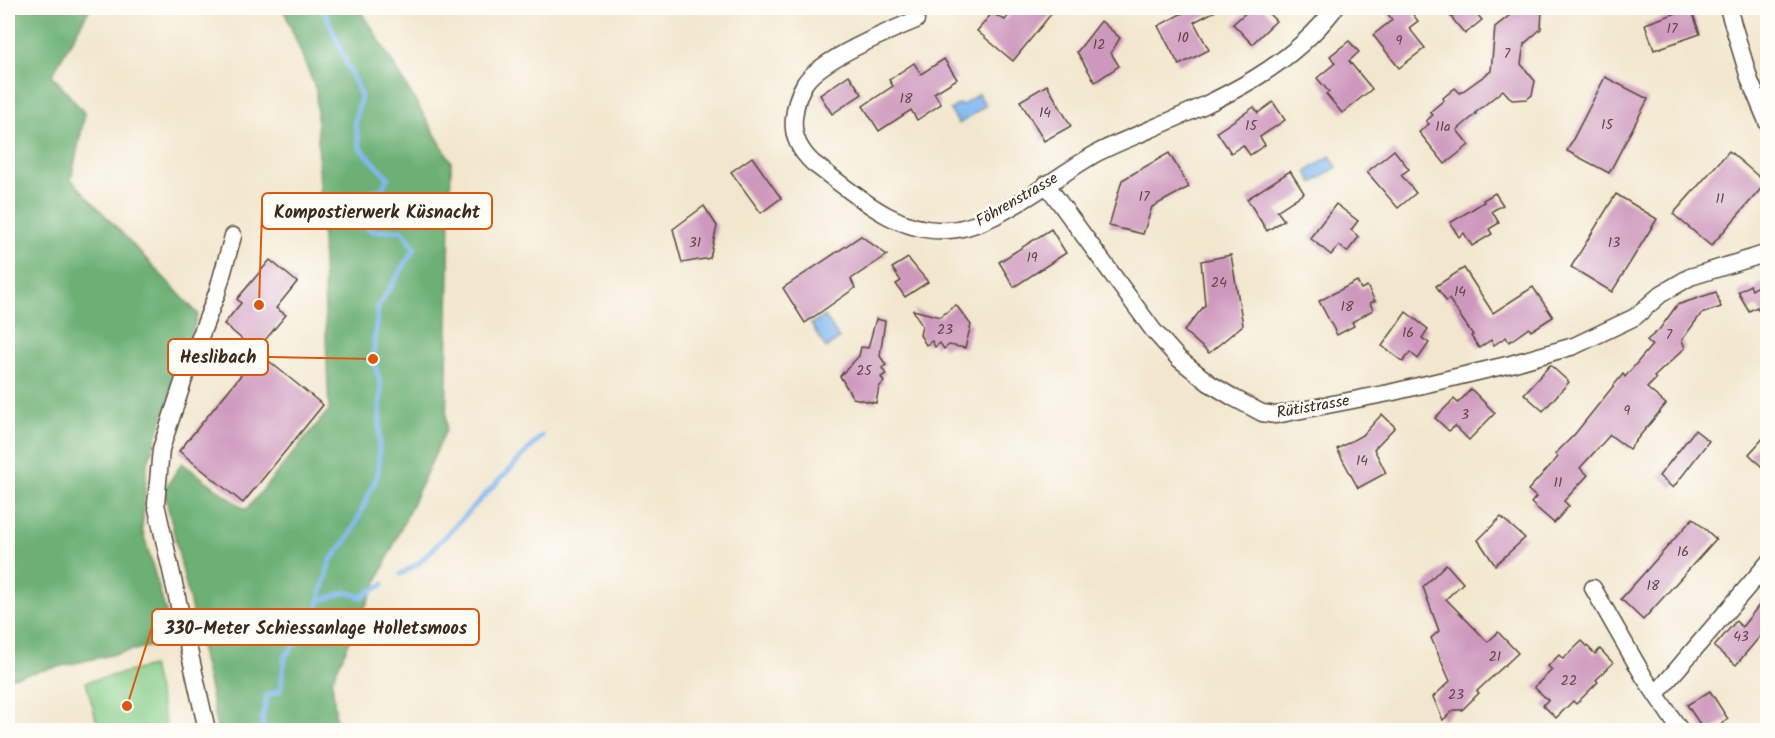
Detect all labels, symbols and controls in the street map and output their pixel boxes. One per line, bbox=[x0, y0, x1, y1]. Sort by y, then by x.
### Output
house number: 17 bbox=[1667, 18, 1678, 40]
house number: 10 bbox=[1177, 27, 1189, 49]
house number: 9 bbox=[1396, 30, 1403, 52]
house number: 12 bbox=[1093, 34, 1105, 56]
house number: 7 bbox=[1504, 43, 1511, 65]
house number: 18 bbox=[900, 88, 913, 110]
house number: 14 bbox=[1039, 102, 1051, 124]
house number: 15 bbox=[1601, 114, 1614, 136]
house number: 15 bbox=[1245, 115, 1258, 137]
house number: 11a bbox=[1435, 116, 1451, 138]
street label: Föhrenstrasse bbox=[971, 166, 1063, 234]
house number: 17 bbox=[1139, 186, 1150, 208]
house number: 11 bbox=[1716, 188, 1724, 210]
callout: Kompostierwerk Küsnacht bbox=[262, 193, 492, 229]
text: Kompostierwerk Küsnacht bbox=[274, 199, 481, 228]
house number: 31 bbox=[689, 232, 701, 254]
house number: 13 bbox=[1608, 232, 1620, 254]
house number: 19 bbox=[1026, 247, 1038, 269]
house number: 24 bbox=[1211, 272, 1227, 294]
house number: 14 bbox=[1454, 281, 1466, 303]
house number: 18 bbox=[1341, 296, 1354, 318]
house number: 23 bbox=[937, 319, 953, 341]
house number: 16 bbox=[1402, 322, 1414, 344]
house number: 7 bbox=[1666, 324, 1673, 346]
callout: Heslibach bbox=[168, 339, 268, 375]
text: Heslibach bbox=[180, 344, 256, 373]
house number: 25 bbox=[856, 360, 873, 382]
street label: Rütistrasse bbox=[1275, 388, 1351, 426]
house number: 9 bbox=[1624, 400, 1631, 422]
house number: 3 bbox=[1461, 404, 1469, 426]
house number: 14 bbox=[1356, 450, 1368, 472]
house number: 11 bbox=[1554, 472, 1562, 494]
house number: 16 bbox=[1677, 541, 1689, 563]
house number: 18 bbox=[1647, 575, 1660, 597]
callout: 330-Meter Schiessanlage Holletsmoos bbox=[152, 609, 479, 645]
text: 330-Meter Schiessanlage Holletsmoos bbox=[164, 615, 468, 644]
house number: 43 bbox=[1733, 626, 1749, 648]
house number: 21 bbox=[1489, 646, 1501, 668]
house number: 22 bbox=[1561, 670, 1577, 692]
house number: 23 bbox=[1448, 684, 1464, 706]

